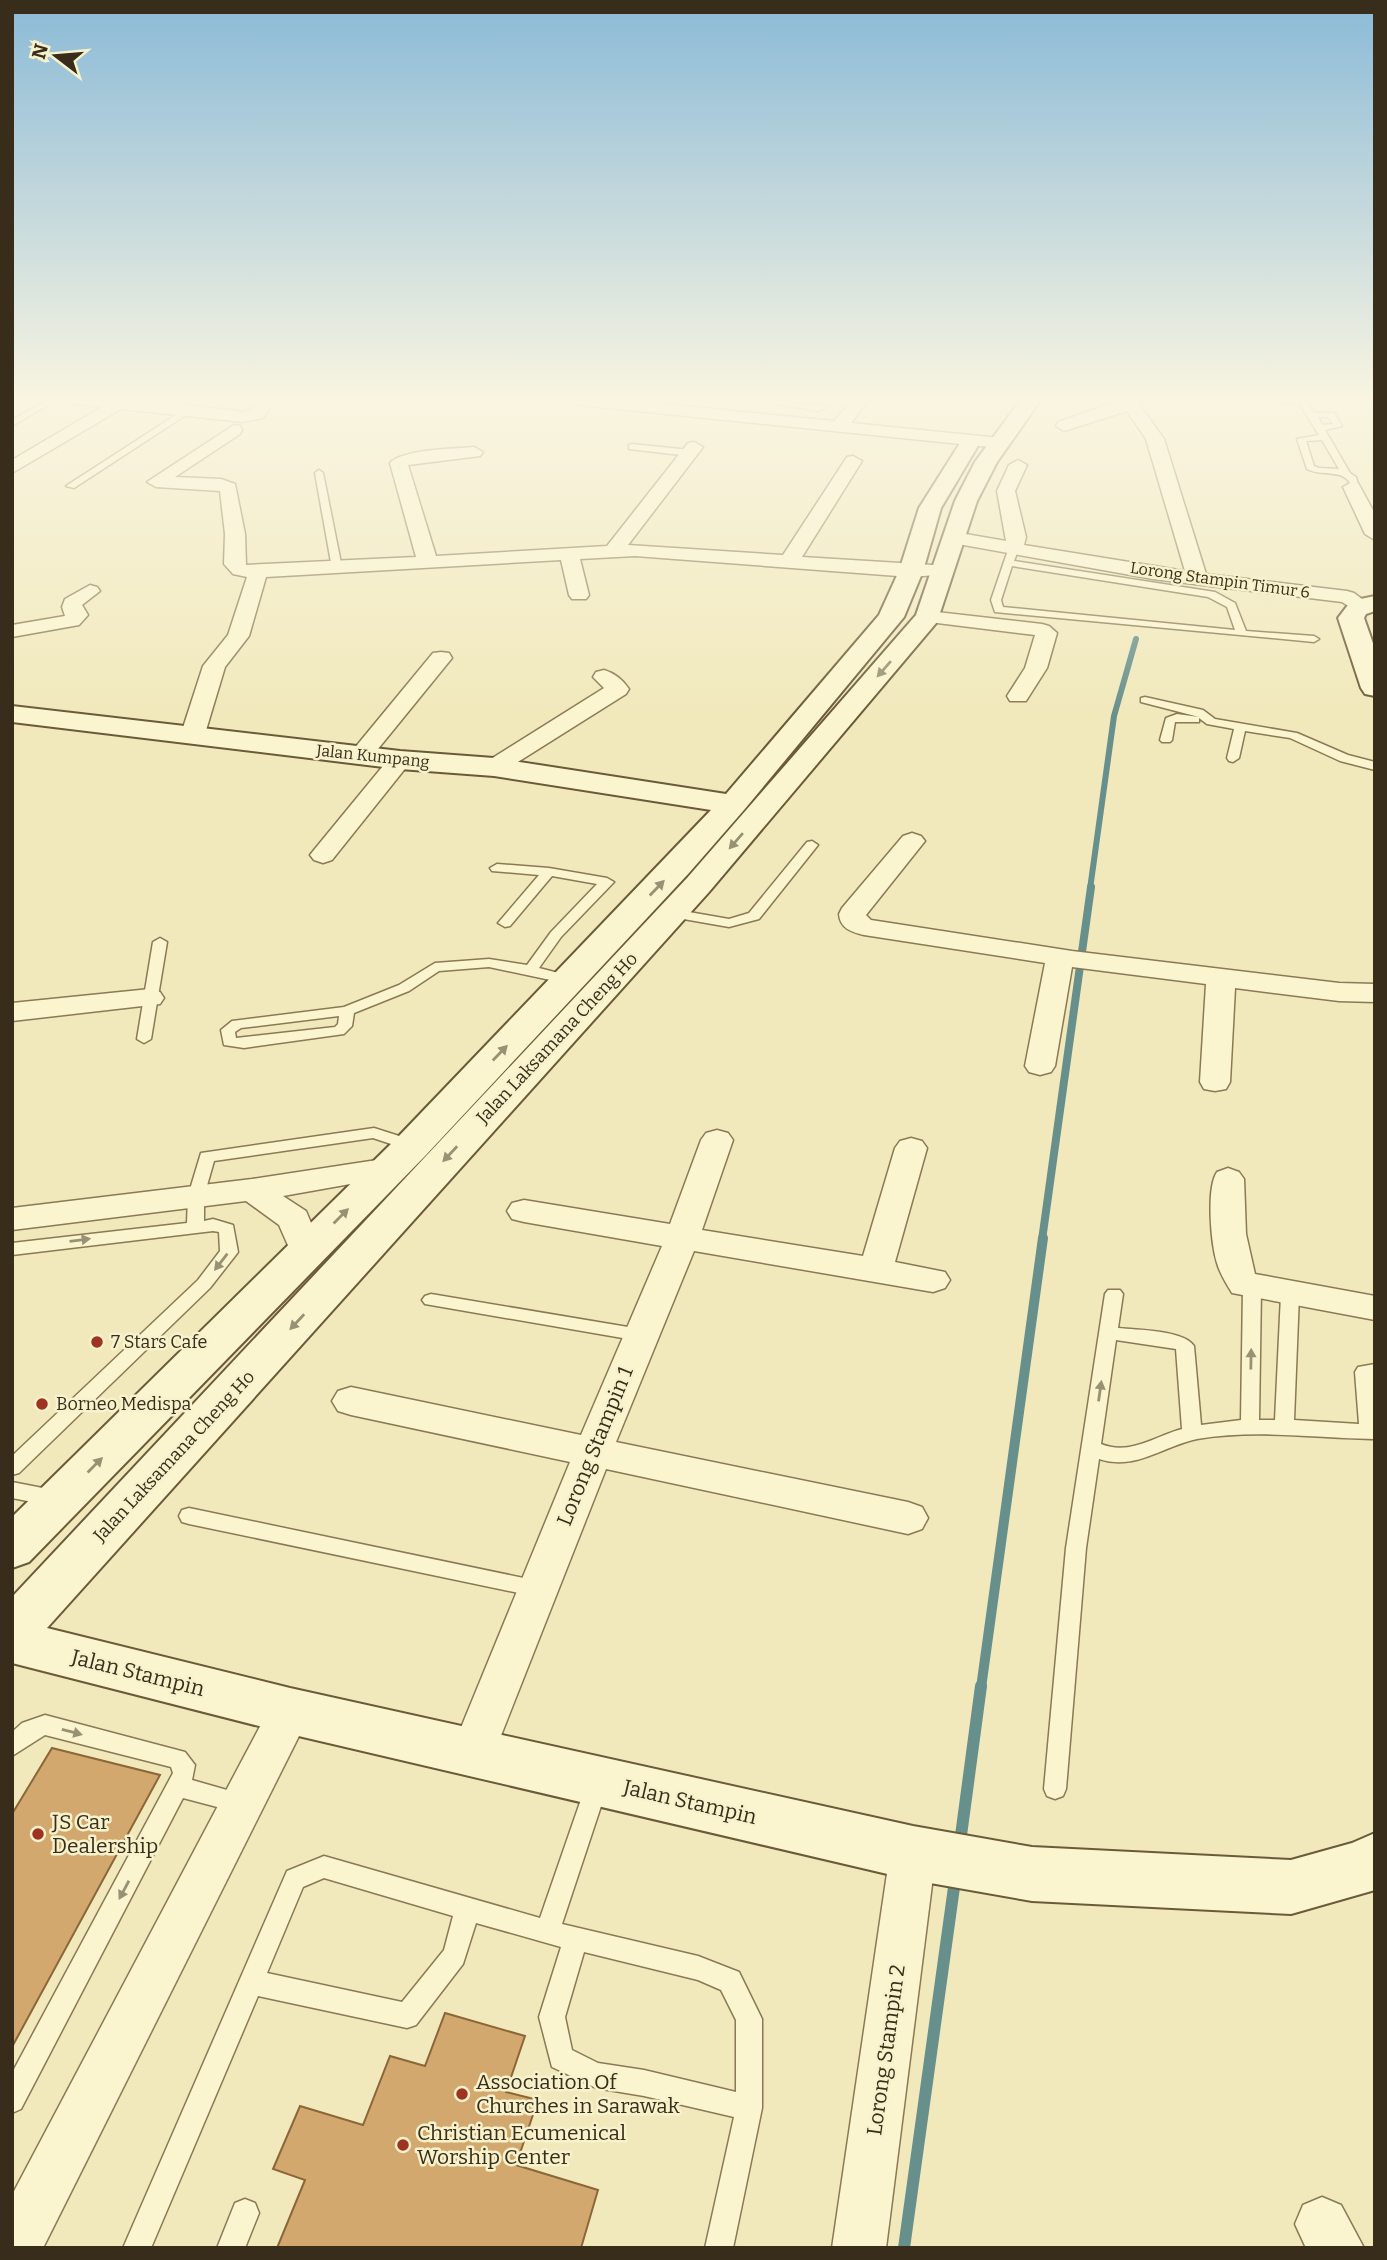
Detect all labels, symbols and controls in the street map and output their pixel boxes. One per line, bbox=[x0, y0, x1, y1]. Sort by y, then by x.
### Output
north arrow bbox=[21, 21, 91, 91]
text: N bbox=[27, 41, 53, 62]
street label: Lorong Stampin Timur 6 bbox=[1129, 558, 1311, 602]
one-way arrow bbox=[877, 660, 892, 677]
street label: Jalan Kumpang bbox=[315, 741, 431, 771]
one-way arrow bbox=[729, 833, 744, 850]
one-way arrow bbox=[648, 880, 664, 897]
street label: Jalan Laksamana Cheng Ho bbox=[471, 948, 642, 1129]
one-way arrow bbox=[492, 1044, 508, 1062]
one-way arrow bbox=[443, 1145, 459, 1162]
one-way arrow bbox=[332, 1209, 349, 1225]
one-way arrow bbox=[69, 1235, 91, 1246]
one-way arrow bbox=[213, 1253, 228, 1271]
one-way arrow bbox=[289, 1313, 305, 1330]
place label: 7 Stars Cafe bbox=[111, 1331, 207, 1353]
marker: 7 Stars Cafe bbox=[89, 1334, 105, 1350]
one-way arrow bbox=[1245, 1348, 1257, 1370]
street label: Lorong Stampin 1 bbox=[551, 1362, 639, 1529]
street label: Jalan Laksamana Cheng Ho bbox=[88, 1366, 259, 1547]
one-way arrow bbox=[1095, 1379, 1106, 1401]
place label: Borneo Medispa bbox=[56, 1393, 192, 1415]
marker: Borneo Medispa bbox=[34, 1396, 50, 1412]
one-way arrow bbox=[87, 1457, 103, 1473]
street label: Jalan Stampin bbox=[68, 1644, 207, 1702]
one-way arrow bbox=[61, 1727, 83, 1738]
street label: Jalan Stampin bbox=[620, 1774, 759, 1830]
place label: JS Car Dealership bbox=[51, 1809, 158, 1859]
marker: JS Car Dealership bbox=[30, 1826, 46, 1842]
one-way arrow bbox=[118, 1880, 129, 1900]
street label: Lorong Stampin 2 bbox=[861, 1963, 911, 2137]
place label: Association Of Churches in Sarawak bbox=[476, 2069, 680, 2119]
marker: Association Of Churches in Sarawak bbox=[454, 2086, 470, 2102]
place label: Christian Ecumenical Worship Center bbox=[417, 2120, 626, 2170]
marker: Christian Ecumenical Worship Center bbox=[395, 2137, 411, 2153]

